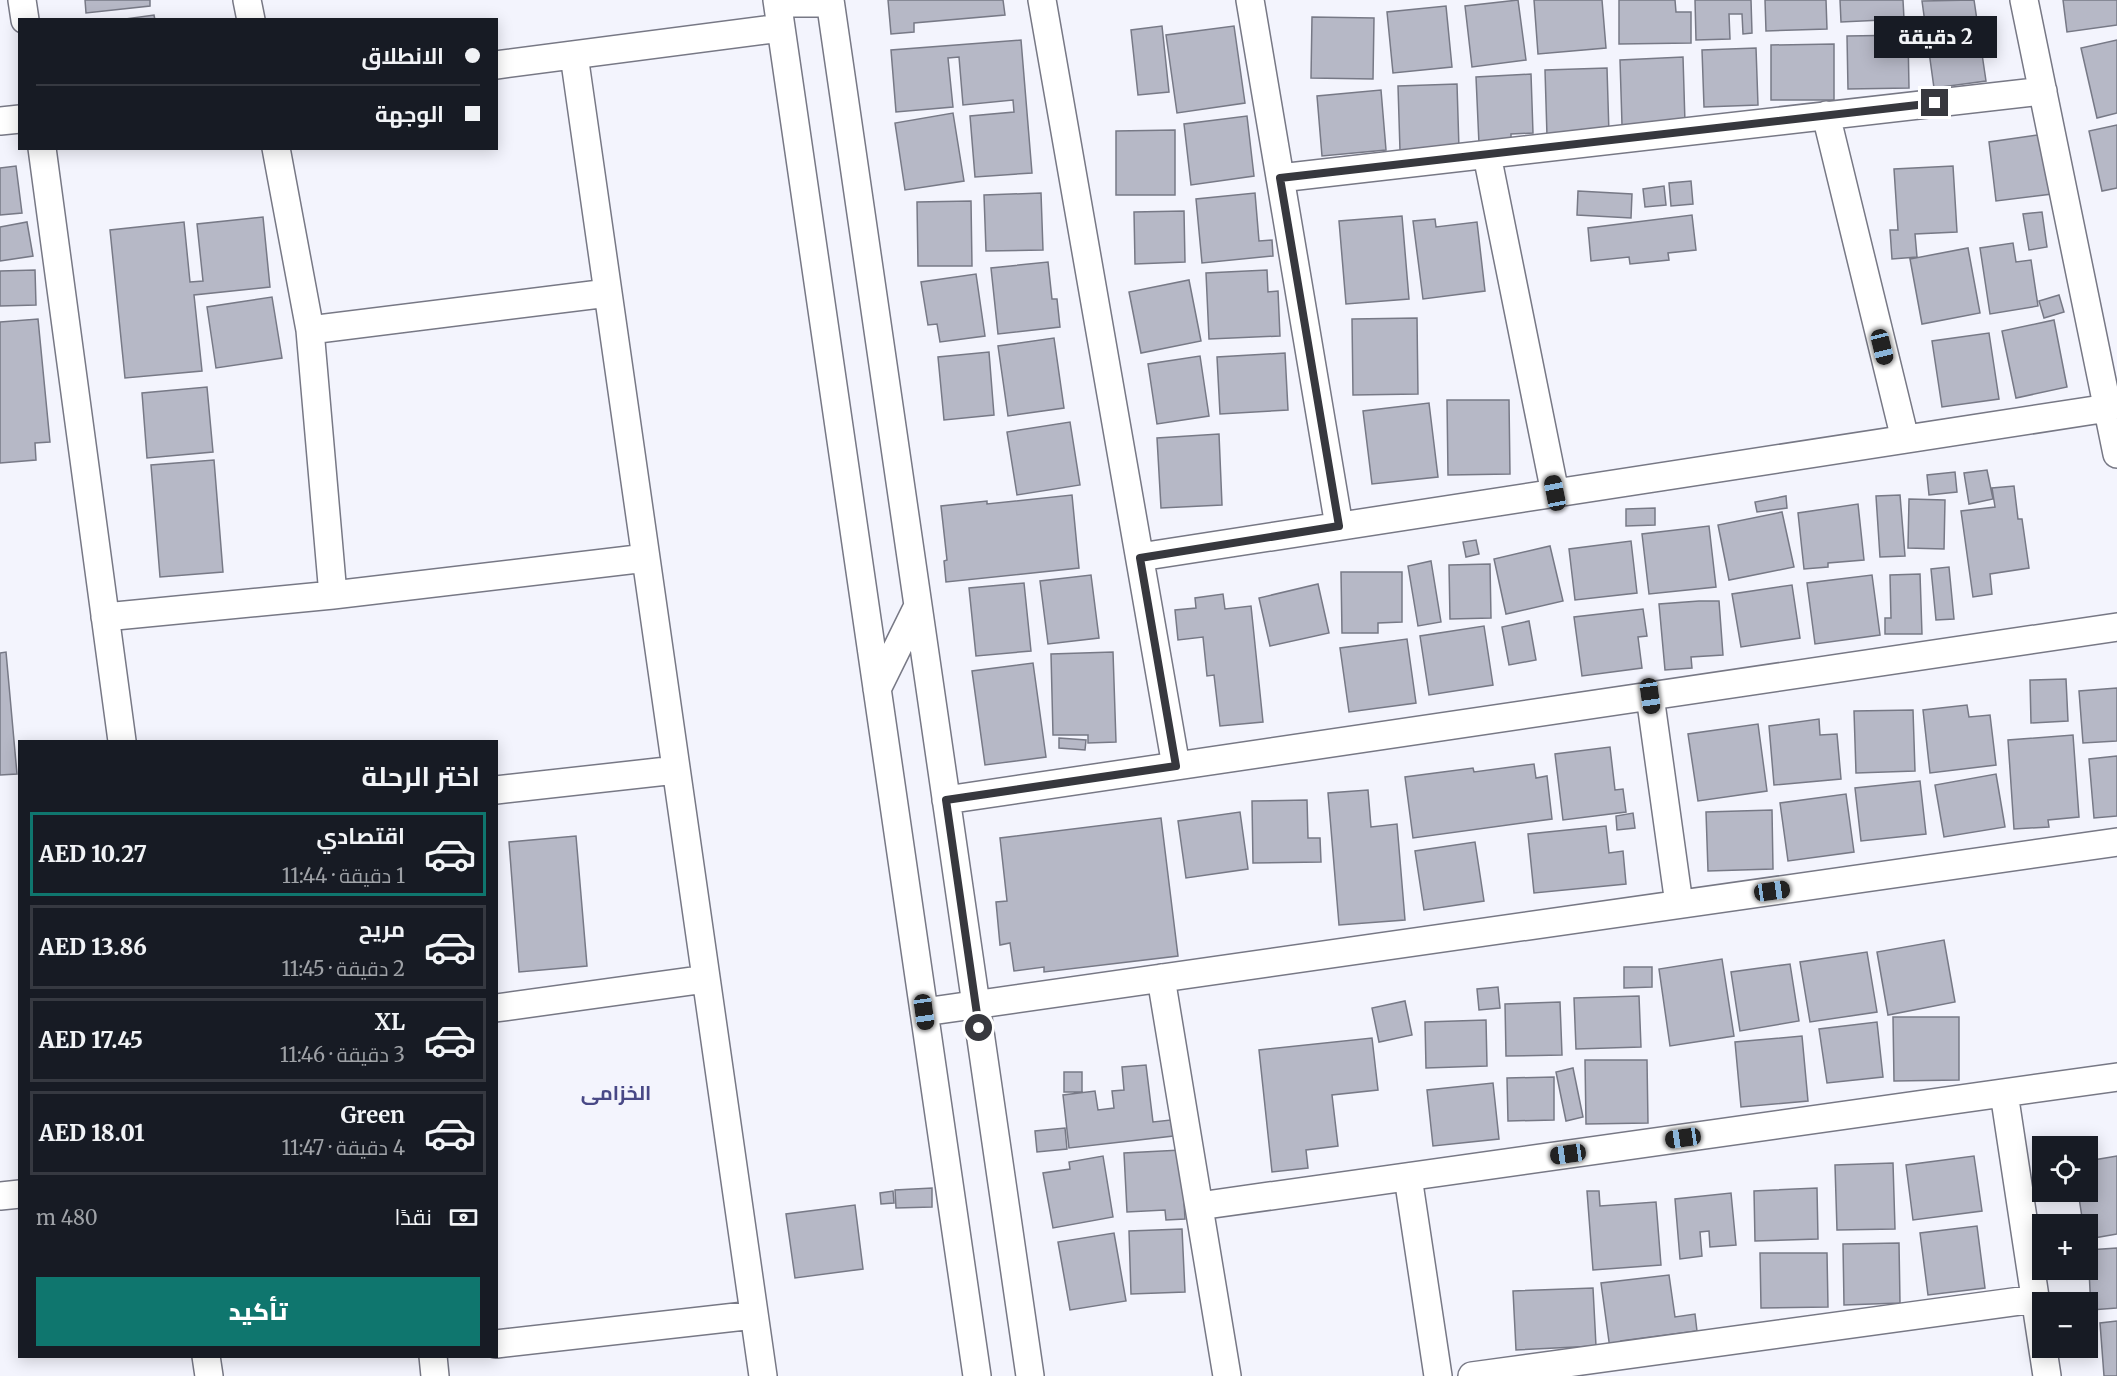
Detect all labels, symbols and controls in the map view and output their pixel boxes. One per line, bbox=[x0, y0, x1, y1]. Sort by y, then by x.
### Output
callout: 2 دقيقة bbox=[1874, 16, 1996, 58]
text: 2 دقيقة bbox=[1898, 24, 1973, 49]
text: الانطلاق bbox=[361, 42, 444, 70]
route end bbox=[1921, 89, 1948, 116]
text: الوجهة bbox=[375, 100, 444, 128]
car bbox=[1869, 327, 1895, 367]
car bbox=[1543, 474, 1567, 512]
car bbox=[1639, 677, 1661, 715]
text: اختر الرحلة bbox=[361, 759, 480, 793]
text: اقتصادي bbox=[316, 822, 405, 850]
icon: car bbox=[423, 827, 477, 881]
text: AED 10.27 bbox=[39, 840, 147, 868]
text: 1 دقيقة · 11:44 bbox=[282, 863, 405, 888]
car bbox=[1753, 880, 1791, 902]
text: مريح bbox=[359, 915, 405, 943]
icon: car bbox=[423, 920, 477, 974]
text: AED 13.86 bbox=[39, 933, 147, 961]
text: 2 دقيقة · 11:45 bbox=[281, 956, 405, 981]
car bbox=[913, 993, 935, 1031]
text: XL bbox=[375, 1008, 405, 1036]
icon: car bbox=[423, 1013, 477, 1067]
route start bbox=[965, 1014, 992, 1041]
text: AED 17.45 bbox=[39, 1026, 143, 1054]
text: 3 دقيقة · 11:46 bbox=[280, 1042, 405, 1067]
district label: الخزامى bbox=[581, 1080, 651, 1105]
text: Green bbox=[341, 1101, 405, 1129]
icon: car bbox=[423, 1106, 477, 1160]
text: AED 18.01 bbox=[39, 1119, 144, 1147]
car bbox=[1664, 1127, 1702, 1149]
text: 4 دقيقة · 11:47 bbox=[281, 1135, 405, 1160]
map controls bbox=[2032, 1136, 2098, 1358]
button: locate bbox=[2032, 1136, 2098, 1202]
car bbox=[1549, 1143, 1587, 1165]
icon: cash bbox=[447, 1201, 480, 1234]
text: نقدًا bbox=[394, 1203, 432, 1231]
text: 480 m bbox=[36, 1205, 98, 1230]
button: + bbox=[2032, 1214, 2098, 1280]
button: تأكيد bbox=[36, 1277, 480, 1346]
button: − bbox=[2032, 1292, 2098, 1358]

